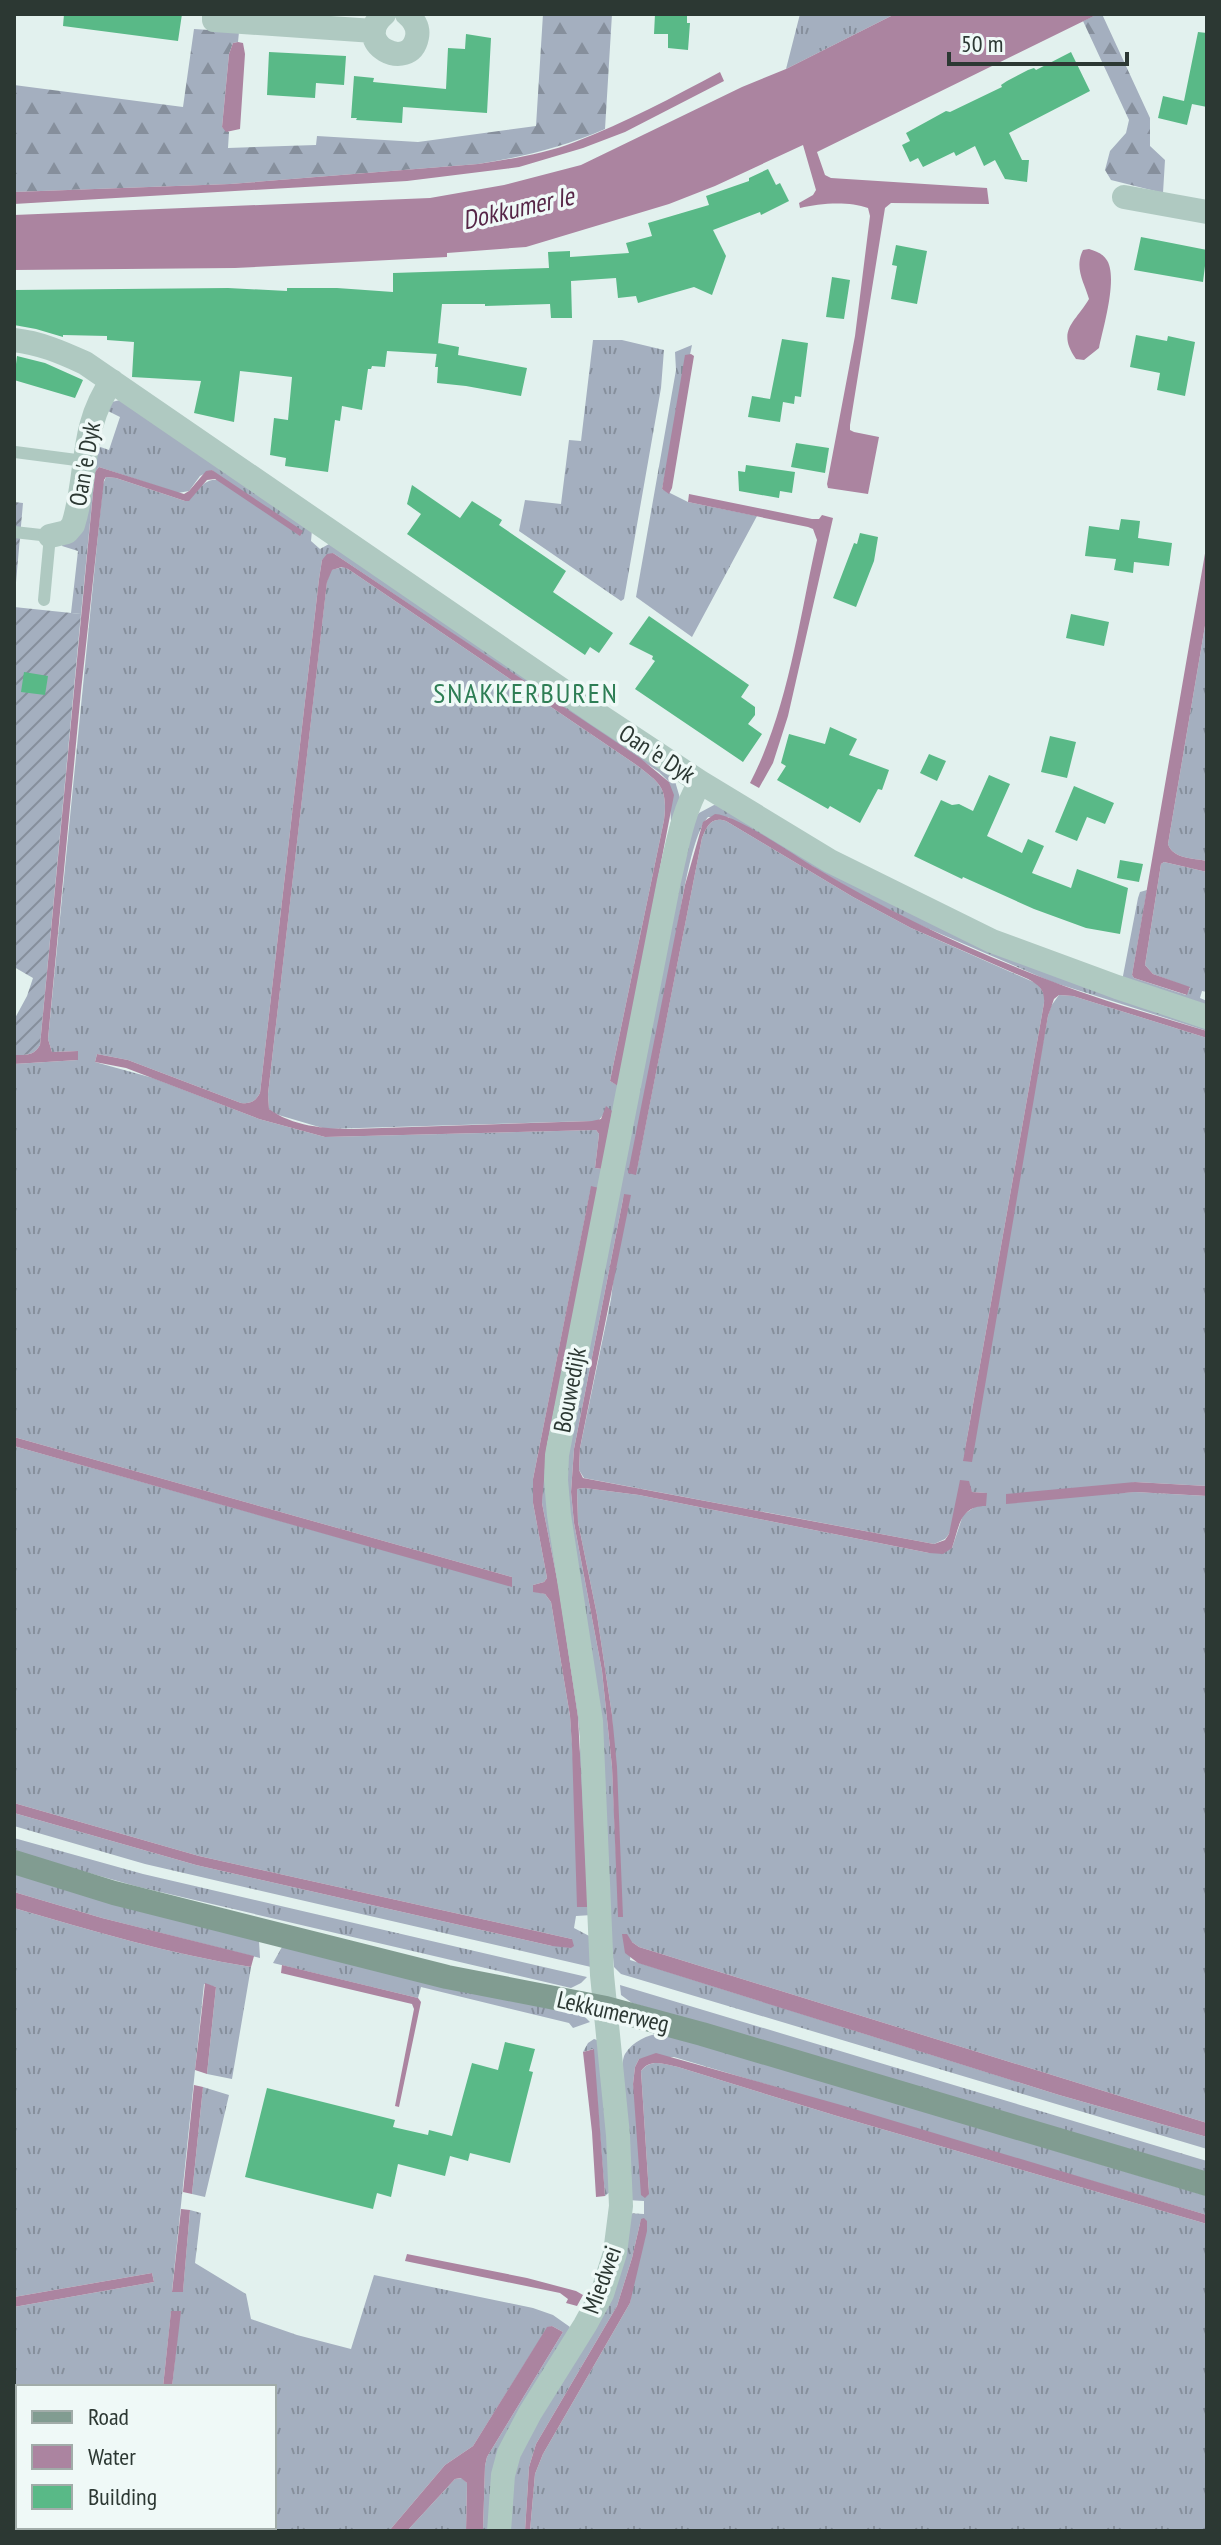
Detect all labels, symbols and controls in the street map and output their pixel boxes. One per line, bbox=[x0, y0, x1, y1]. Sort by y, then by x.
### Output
scale bar bbox=[949, 16, 1127, 66]
text: 50 m bbox=[961, 28, 1003, 59]
water label: Dokkumer Ie bbox=[459, 178, 579, 236]
street label: Oan 'e Dyk bbox=[62, 419, 107, 508]
district label: SNAKKERBUREN bbox=[433, 674, 619, 711]
street label: Oan 'e Dyk bbox=[613, 717, 702, 790]
street label: Bouwedijk bbox=[546, 1344, 593, 1435]
street label: Lekkumerweg bbox=[554, 1984, 672, 2039]
street label: Miedwei bbox=[575, 2242, 628, 2318]
legend bbox=[16, 2385, 276, 2529]
text: Road bbox=[88, 2401, 129, 2432]
text: Water bbox=[88, 2441, 136, 2472]
text: Building bbox=[88, 2481, 157, 2512]

